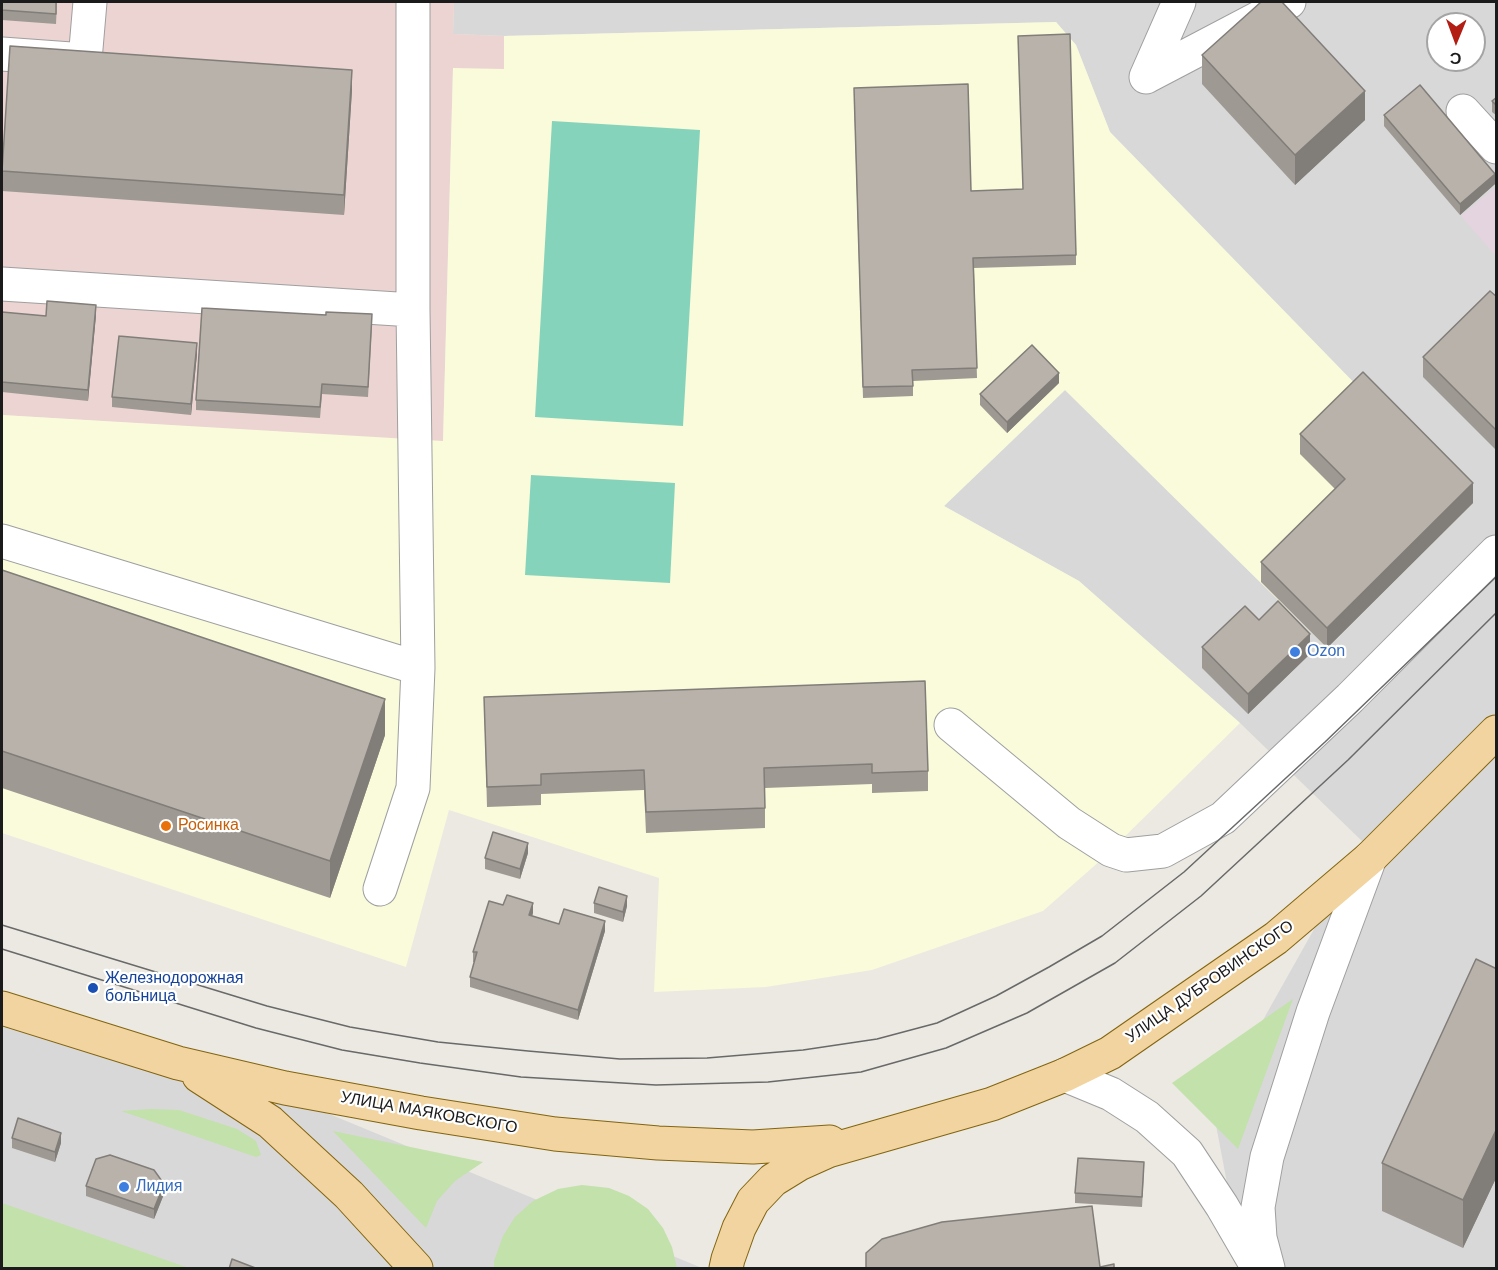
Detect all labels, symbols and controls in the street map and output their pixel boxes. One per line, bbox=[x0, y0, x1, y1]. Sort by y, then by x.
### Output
north arrow bbox=[1426, 12, 1486, 72]
text: С bbox=[1450, 50, 1462, 67]
place label: Ozon bbox=[1307, 642, 1345, 662]
marker: Ozon bbox=[1288, 645, 1302, 659]
place label: Росинка bbox=[178, 816, 239, 836]
marker: Росинка bbox=[159, 819, 173, 833]
street label: УЛИЦА ДУБРОВИНСКОГО bbox=[1123, 917, 1297, 1047]
place label: Железнодорожная больница bbox=[105, 969, 243, 1007]
marker: Железнодорожная больница bbox=[86, 981, 100, 995]
street label: УЛИЦА МАЯКОВСКОГО bbox=[339, 1088, 519, 1138]
place label: Лидия bbox=[136, 1177, 182, 1197]
marker: Лидия bbox=[117, 1180, 131, 1194]

